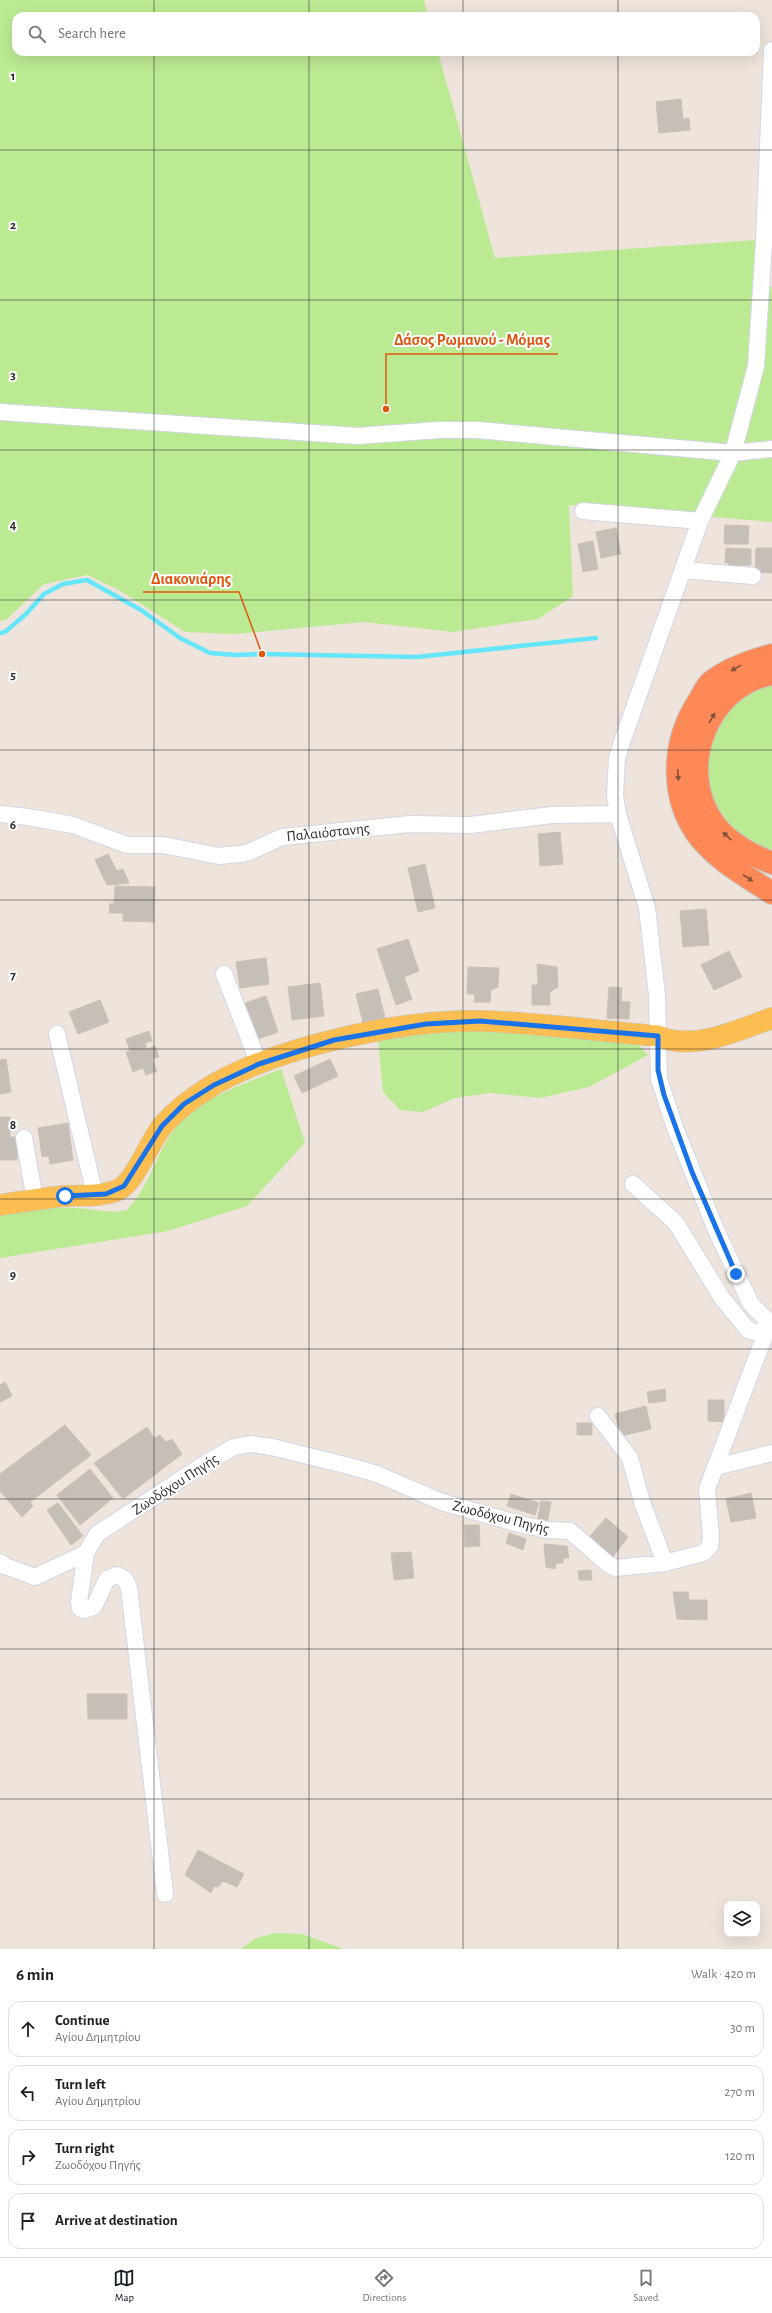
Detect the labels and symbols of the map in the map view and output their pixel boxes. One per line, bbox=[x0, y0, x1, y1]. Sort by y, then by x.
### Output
text: 1 bbox=[11, 70, 15, 83]
text: 2 bbox=[10, 219, 16, 232]
callout: Δάσος Ρωμανού - Μόμας bbox=[386, 326, 558, 354]
text: Δάσος Ρωμανού - Μόμας bbox=[394, 332, 550, 349]
text: 3 bbox=[10, 369, 16, 382]
text: 4 bbox=[10, 519, 17, 532]
callout: Διακονιάρης bbox=[143, 564, 239, 592]
text: Διακονιάρης bbox=[151, 571, 231, 588]
one-way arrow bbox=[730, 665, 742, 672]
text: 5 bbox=[10, 669, 16, 682]
one-way arrow bbox=[708, 712, 715, 724]
one-way arrow bbox=[674, 769, 681, 781]
text: 6 bbox=[10, 819, 16, 832]
street label: Παλαιόστανης bbox=[286, 821, 370, 844]
one-way arrow bbox=[722, 832, 732, 841]
one-way arrow bbox=[742, 874, 754, 881]
text: 7 bbox=[10, 969, 16, 982]
text: 8 bbox=[10, 1119, 16, 1132]
route start bbox=[56, 1187, 74, 1205]
route end bbox=[727, 1265, 745, 1283]
text: 9 bbox=[10, 1269, 16, 1282]
street label: Ζωοδόχου Πηγής bbox=[130, 1451, 221, 1518]
street label: Ζωοδόχου Πηγής bbox=[451, 1498, 551, 1537]

